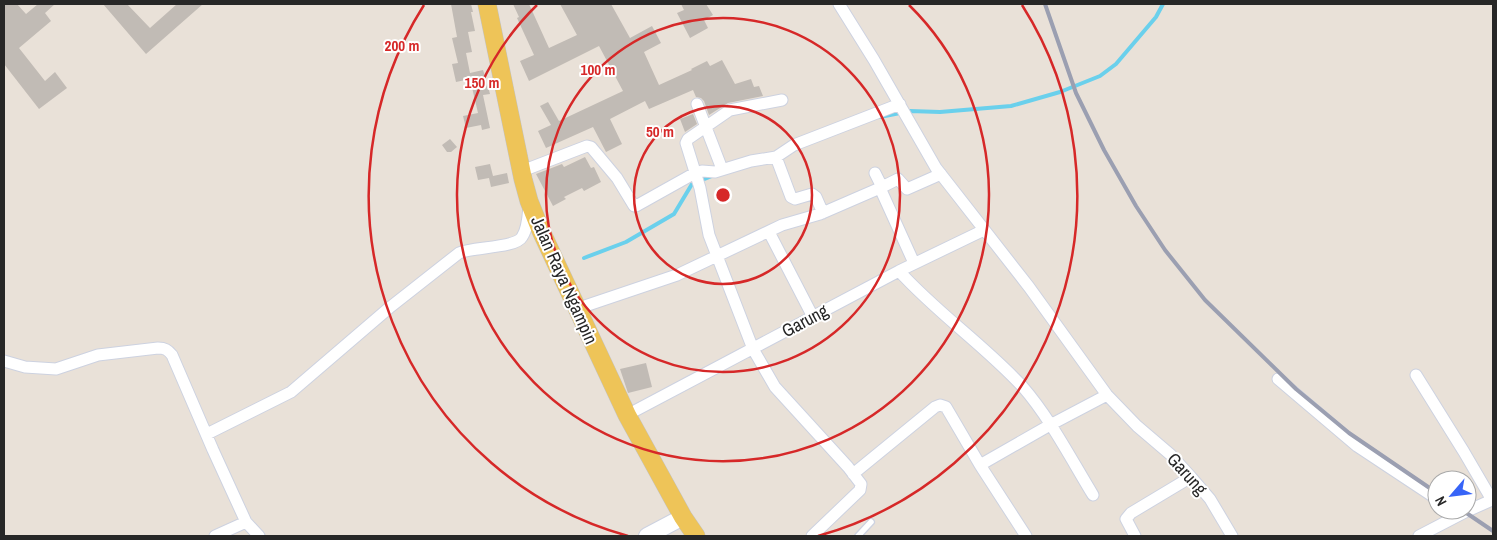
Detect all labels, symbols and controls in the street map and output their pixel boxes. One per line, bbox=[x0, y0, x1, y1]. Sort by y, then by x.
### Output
text: 200 m bbox=[385, 35, 419, 56]
text: 100 m bbox=[581, 59, 615, 80]
text: 150 m bbox=[465, 72, 499, 93]
text: 50 m bbox=[646, 121, 674, 142]
centre of rings bbox=[714, 186, 732, 204]
street label: Jalan Raya Ngampin bbox=[525, 212, 604, 348]
street label: Garung bbox=[777, 298, 833, 343]
street label: Garung bbox=[1162, 447, 1214, 501]
north arrow bbox=[1427, 470, 1477, 520]
text: N bbox=[1431, 493, 1450, 509]

